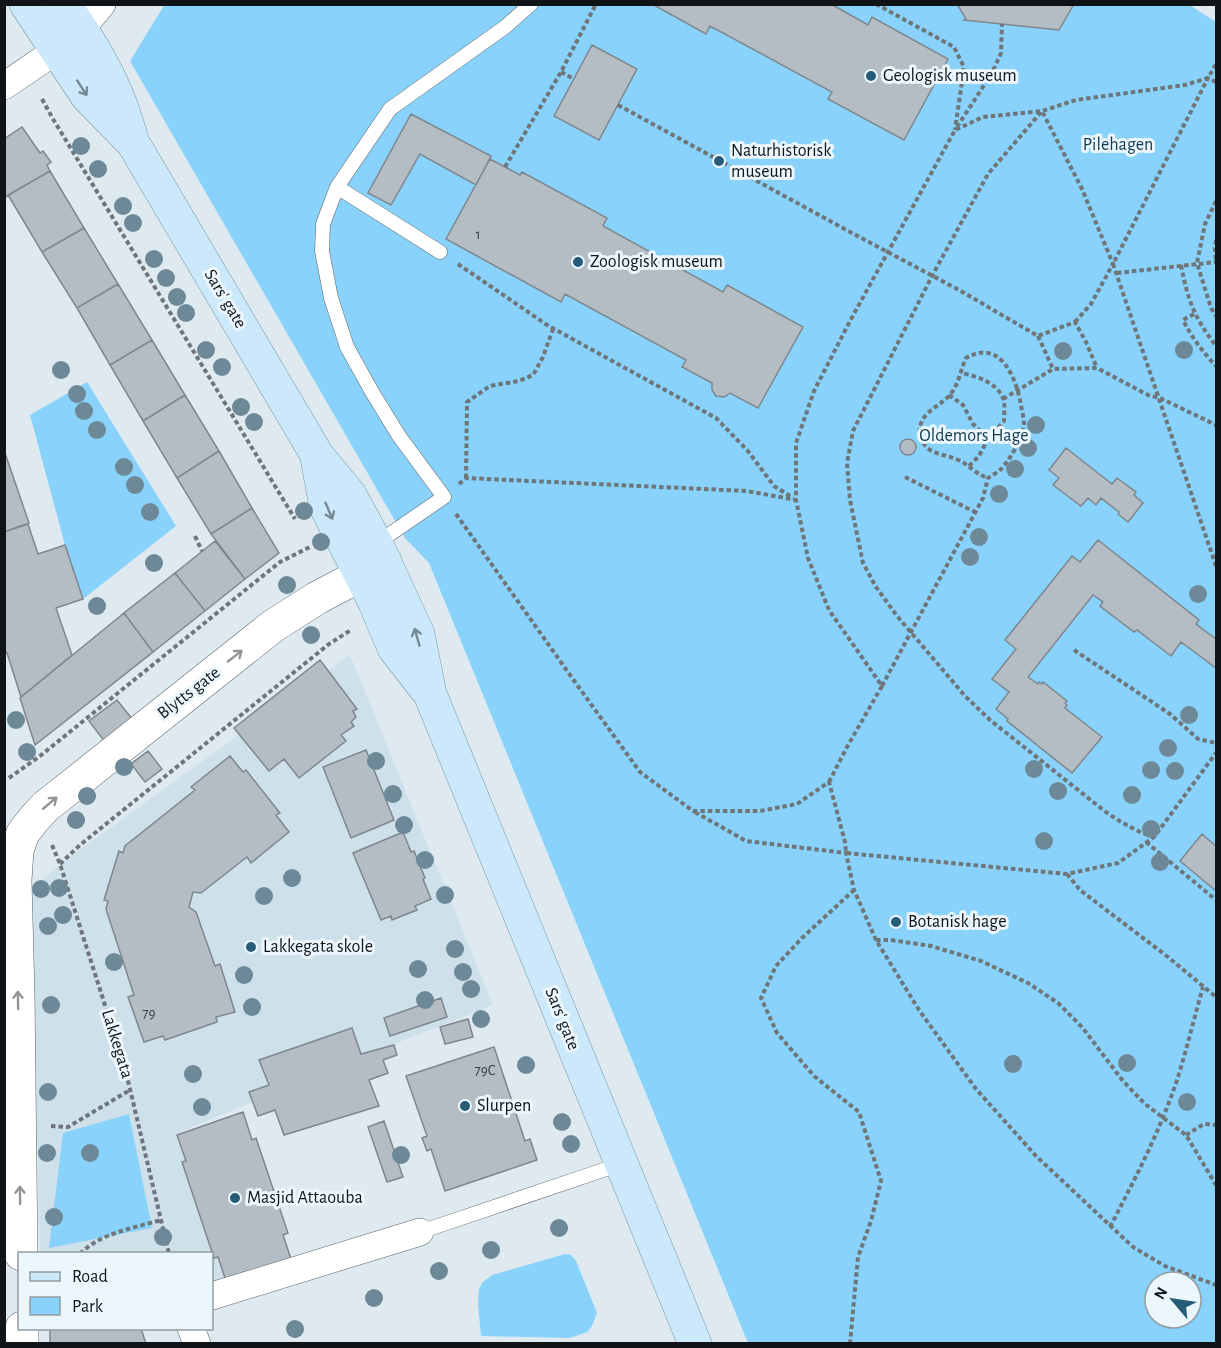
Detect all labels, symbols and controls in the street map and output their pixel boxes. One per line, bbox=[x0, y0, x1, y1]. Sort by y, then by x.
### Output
place label: Geologisk museum bbox=[883, 67, 1017, 85]
marker: Geologisk museum bbox=[864, 69, 878, 83]
one-way arrow bbox=[76, 79, 88, 96]
park label: Pilehagen bbox=[1083, 136, 1153, 154]
place label: Naturhistorisk museum bbox=[731, 142, 832, 181]
marker: Naturhistorisk museum bbox=[712, 154, 726, 168]
house number: 1 bbox=[475, 227, 481, 242]
place label: Zoologisk museum bbox=[590, 253, 723, 271]
marker: Zoologisk museum bbox=[571, 255, 585, 269]
street label: Sars' gate bbox=[200, 266, 250, 332]
park label: Oldemors Hage bbox=[919, 427, 1029, 445]
one-way arrow bbox=[324, 502, 335, 520]
one-way arrow bbox=[411, 628, 423, 647]
one-way arrow bbox=[227, 649, 243, 662]
street label: Blytts gate bbox=[154, 663, 224, 723]
one-way arrow bbox=[42, 796, 57, 810]
place label: Botanisk hage bbox=[908, 913, 1006, 931]
marker: Botanisk hage bbox=[889, 915, 903, 929]
place label: Lakkegata skole bbox=[263, 938, 373, 956]
marker: Lakkegata skole bbox=[244, 940, 258, 954]
street label: Sars' gate bbox=[541, 985, 583, 1053]
one-way arrow bbox=[12, 991, 24, 1011]
house number: 79 bbox=[142, 1006, 156, 1021]
street label: Lakkegata bbox=[98, 1007, 136, 1081]
house number: 79C bbox=[474, 1063, 496, 1078]
place label: Slurpen bbox=[477, 1097, 531, 1115]
marker: Slurpen bbox=[458, 1099, 472, 1113]
one-way arrow bbox=[14, 1186, 26, 1206]
place label: Masjid Attaouba bbox=[247, 1189, 363, 1207]
marker: Masjid Attaouba bbox=[228, 1191, 242, 1205]
legend bbox=[18, 1252, 213, 1330]
text: Road bbox=[72, 1268, 108, 1286]
north arrow bbox=[1143, 1270, 1203, 1330]
text: N bbox=[1151, 1284, 1170, 1302]
text: Park bbox=[72, 1298, 104, 1316]

